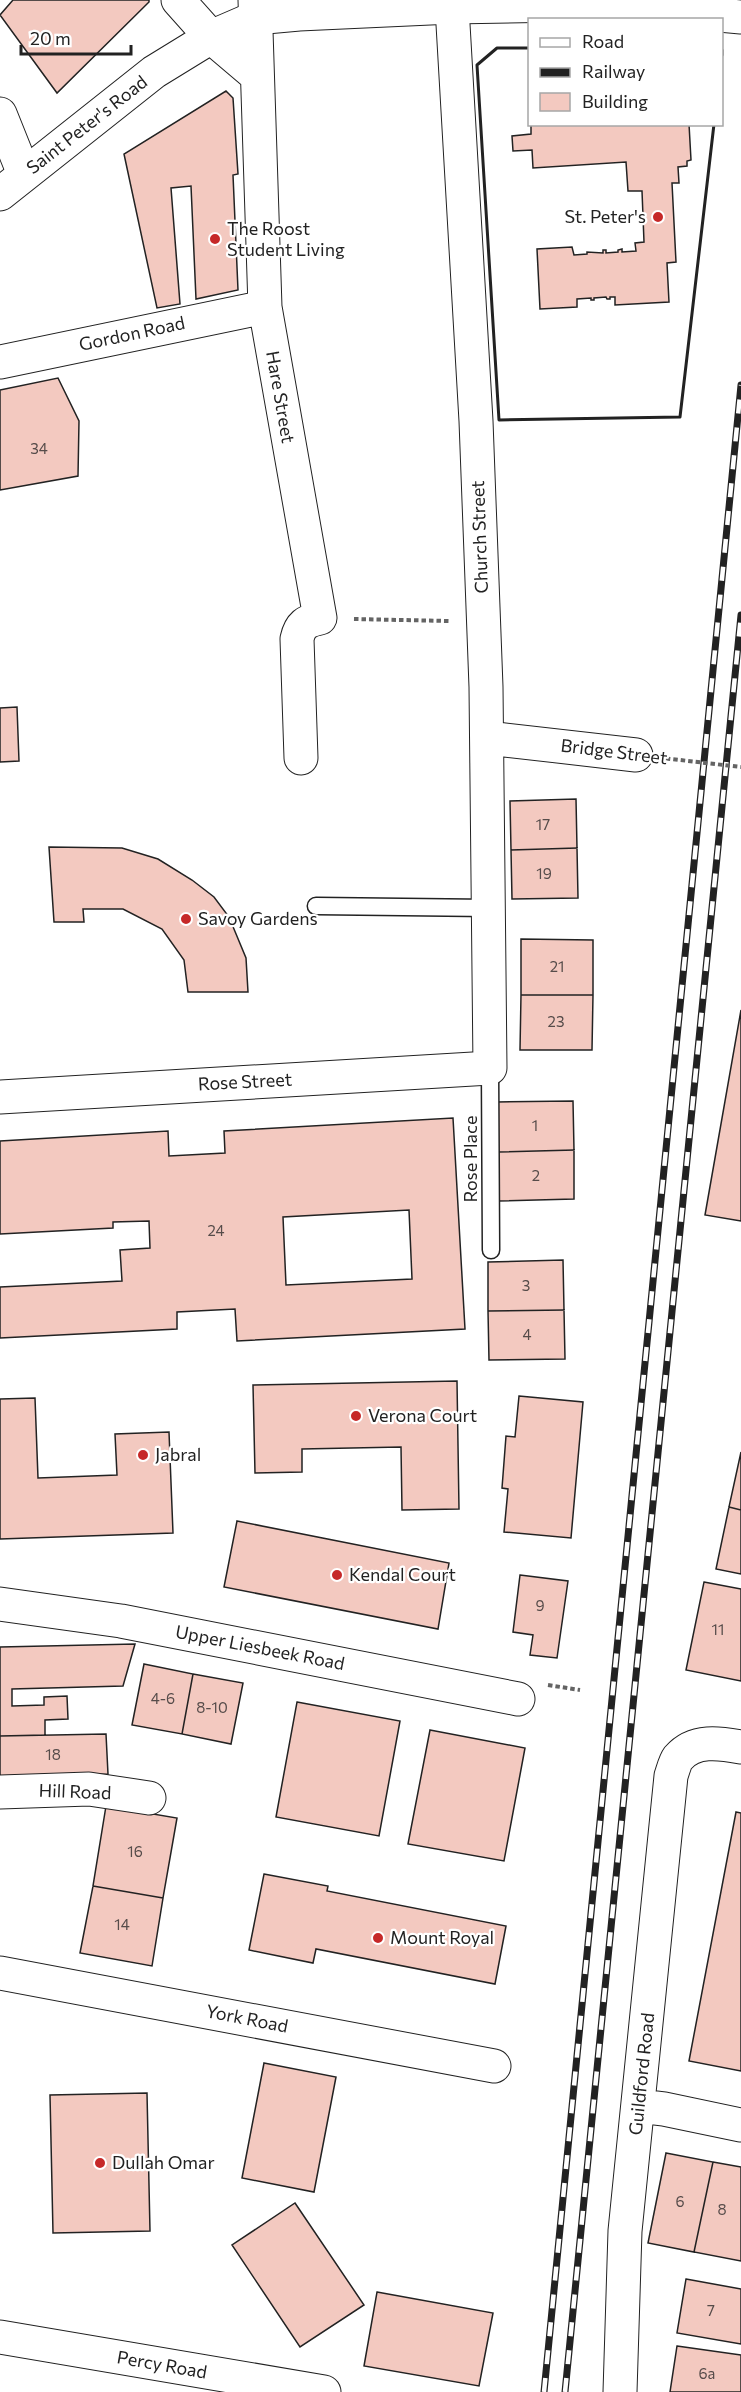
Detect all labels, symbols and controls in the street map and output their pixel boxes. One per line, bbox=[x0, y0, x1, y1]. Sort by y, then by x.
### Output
scale bar bbox=[21, 18, 130, 56]
legend bbox=[528, 18, 723, 126]
text: 20 m bbox=[30, 27, 71, 49]
text: Road bbox=[582, 30, 624, 52]
text: Railway bbox=[582, 60, 645, 82]
street label: Saint Peter's Road bbox=[22, 70, 151, 178]
text: Building bbox=[582, 90, 648, 112]
place label: St. Peter's bbox=[564, 205, 646, 227]
marker: St. Peter's bbox=[651, 210, 665, 224]
place label: The Roost Student Living bbox=[227, 217, 345, 260]
marker: The Roost Student Living bbox=[208, 232, 222, 246]
street label: Gordon Road bbox=[77, 311, 187, 355]
street label: Hare Street bbox=[262, 349, 300, 445]
house number: 34 bbox=[30, 439, 48, 457]
street label: Church Street bbox=[466, 480, 492, 594]
street label: Bridge Street bbox=[560, 734, 669, 768]
house number: 17 bbox=[536, 815, 550, 833]
house number: 19 bbox=[536, 864, 552, 882]
place label: Savoy Gardens bbox=[198, 907, 318, 929]
marker: Savoy Gardens bbox=[179, 912, 193, 926]
house number: 21 bbox=[550, 957, 564, 975]
house number: 23 bbox=[548, 1012, 564, 1030]
street label: Rose Street bbox=[197, 1068, 292, 1094]
street label: Rose Place bbox=[459, 1116, 481, 1202]
house number: 1 bbox=[532, 1116, 538, 1134]
house number: 2 bbox=[532, 1166, 540, 1184]
house number: 24 bbox=[207, 1221, 225, 1239]
house number: 3 bbox=[522, 1276, 530, 1294]
house number: 4 bbox=[523, 1325, 532, 1343]
place label: Verona Court bbox=[368, 1404, 477, 1426]
marker: Verona Court bbox=[349, 1409, 363, 1423]
place label: Jabral bbox=[155, 1443, 201, 1465]
marker: Jabral bbox=[136, 1448, 150, 1462]
place label: Kendal Court bbox=[349, 1563, 456, 1585]
marker: Kendal Court bbox=[330, 1568, 344, 1582]
house number: 9 bbox=[535, 1596, 545, 1614]
street label: Upper Liesbeek Road bbox=[174, 1620, 347, 1674]
house number: 11 bbox=[712, 1620, 724, 1638]
house number: 4-6 bbox=[151, 1689, 175, 1707]
house number: 8-10 bbox=[196, 1698, 228, 1716]
house number: 18 bbox=[45, 1745, 61, 1763]
street label: Hill Road bbox=[38, 1779, 112, 1803]
house number: 16 bbox=[127, 1842, 143, 1860]
house number: 14 bbox=[114, 1915, 130, 1933]
place label: Mount Royal bbox=[390, 1926, 494, 1948]
marker: Mount Royal bbox=[371, 1931, 385, 1945]
street label: York Road bbox=[204, 1999, 290, 2037]
street label: Guildford Road bbox=[624, 2012, 658, 2136]
place label: Dullah Omar bbox=[112, 2151, 215, 2173]
marker: Dullah Omar bbox=[93, 2156, 107, 2170]
house number: 6 bbox=[675, 2192, 685, 2210]
house number: 8 bbox=[717, 2200, 727, 2218]
house number: 7 bbox=[707, 2301, 715, 2319]
street label: Percy Road bbox=[115, 2345, 209, 2383]
house number: 6a bbox=[699, 2364, 715, 2382]

